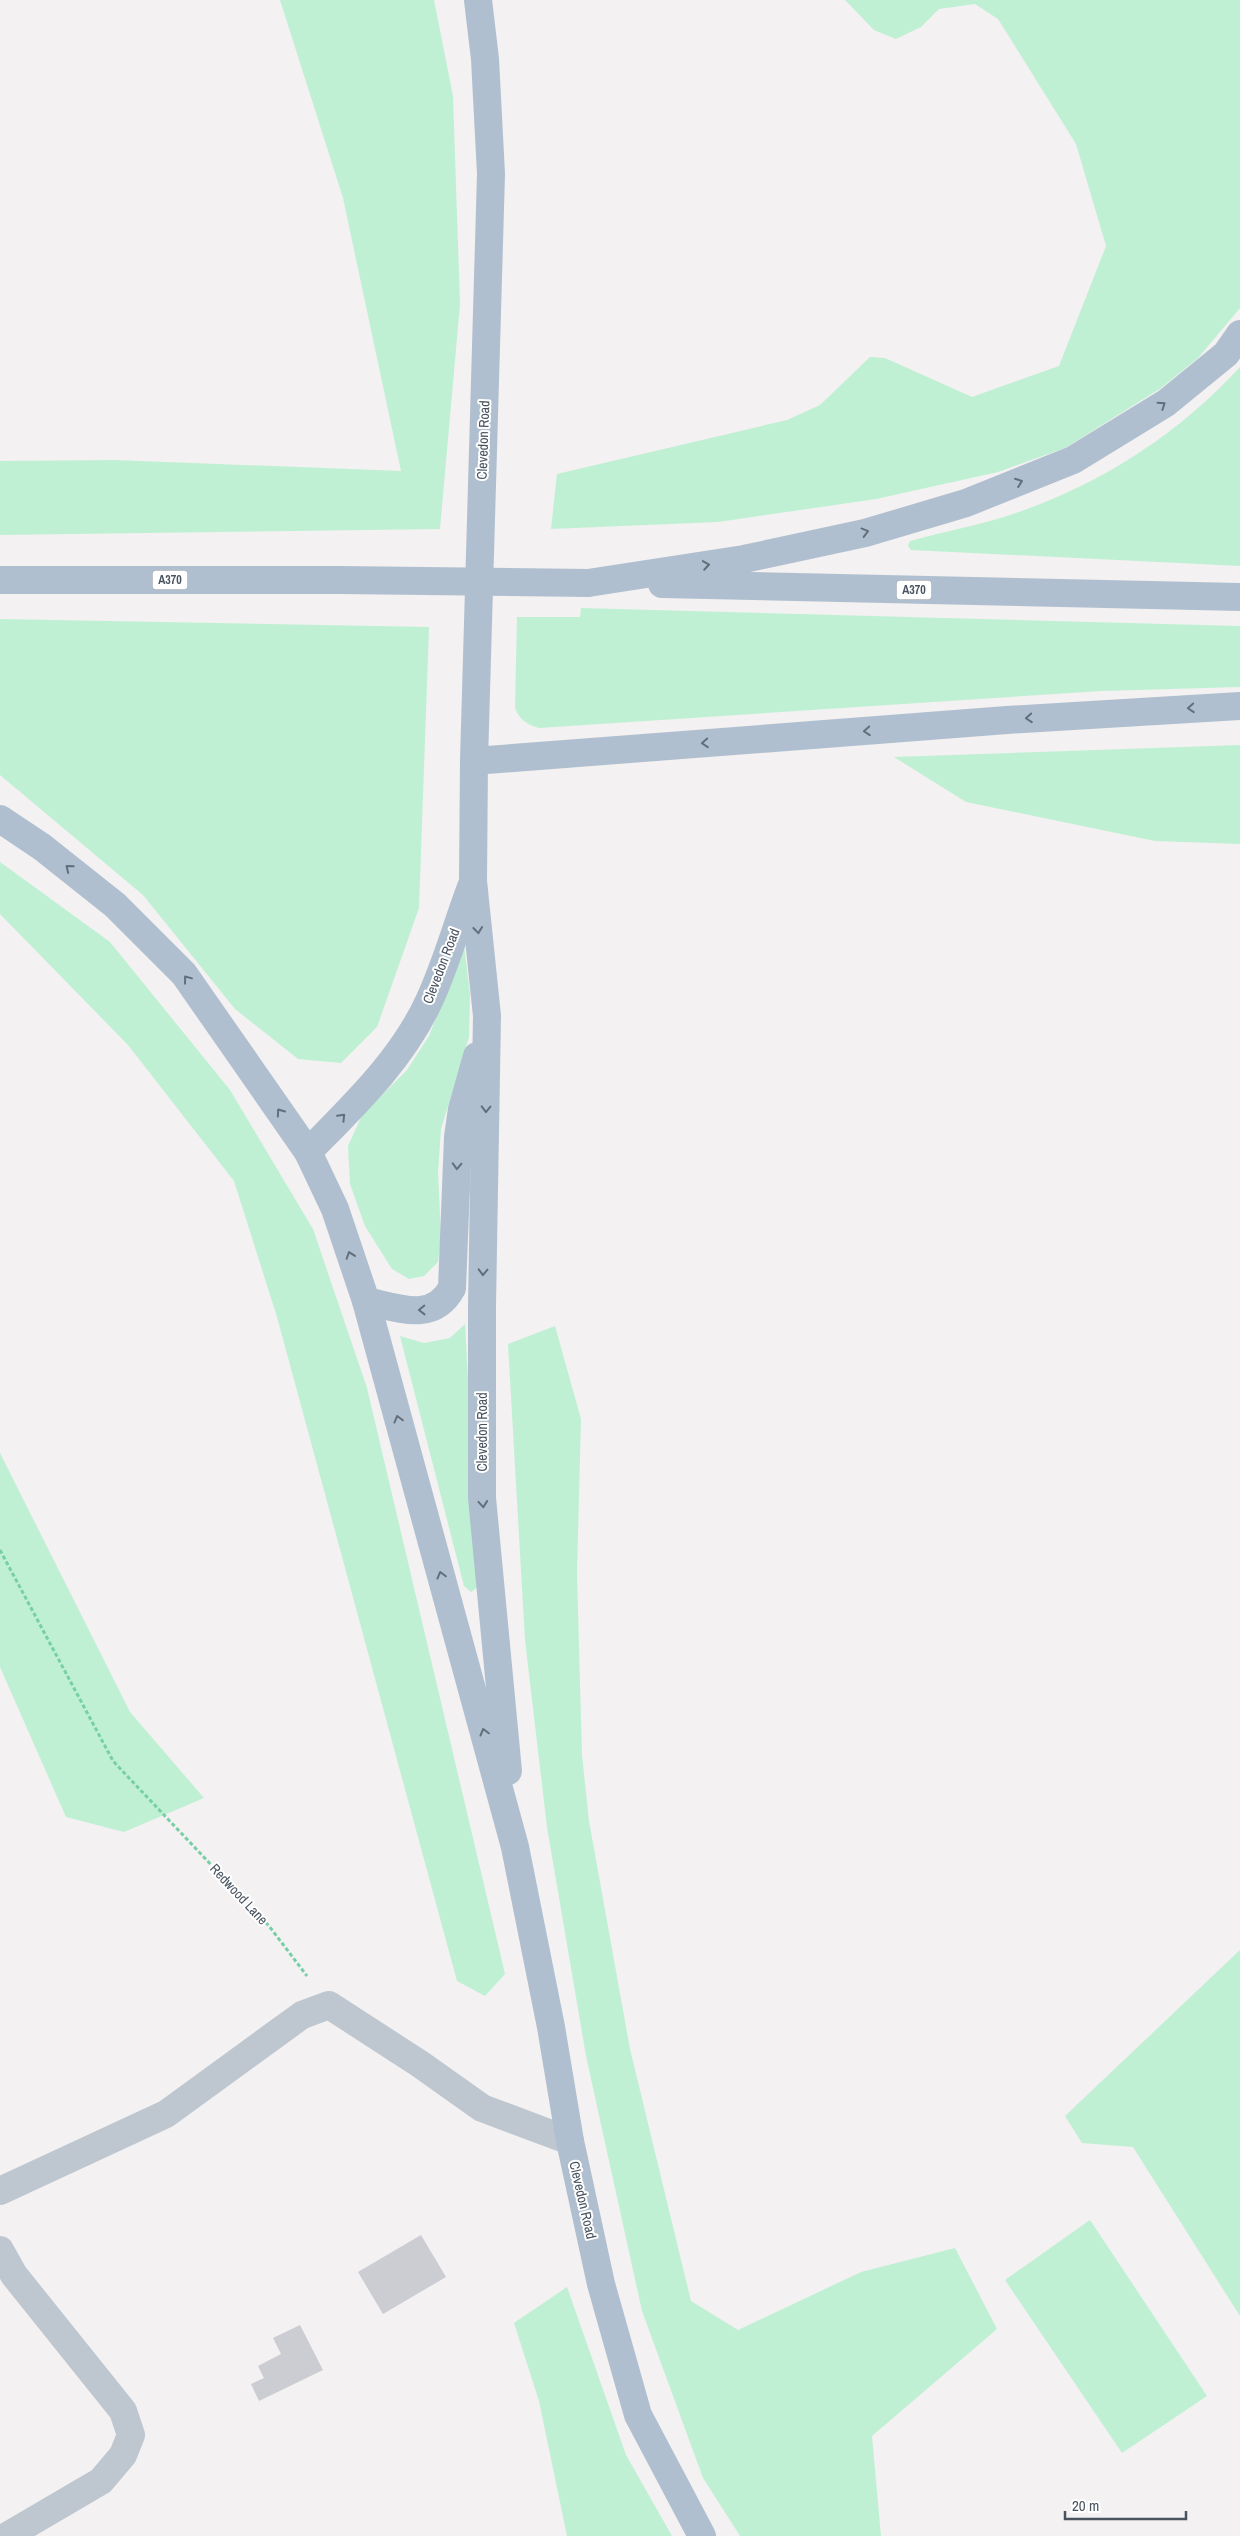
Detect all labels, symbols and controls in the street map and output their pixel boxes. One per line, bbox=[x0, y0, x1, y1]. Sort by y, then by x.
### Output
street label: Clevedon Road bbox=[473, 400, 493, 480]
one-way arrow bbox=[1156, 402, 1165, 411]
one-way arrow bbox=[1014, 477, 1023, 488]
one-way arrow bbox=[860, 528, 868, 538]
one-way arrow bbox=[702, 560, 710, 571]
road number: A370 bbox=[152, 570, 188, 590]
road number: A370 bbox=[896, 580, 932, 600]
one-way arrow bbox=[1187, 702, 1195, 713]
one-way arrow bbox=[1025, 713, 1033, 724]
one-way arrow bbox=[863, 725, 871, 736]
one-way arrow bbox=[701, 737, 709, 748]
one-way arrow bbox=[65, 865, 74, 874]
street label: Clevedon Road bbox=[418, 926, 464, 1006]
one-way arrow bbox=[472, 926, 483, 934]
one-way arrow bbox=[184, 975, 193, 985]
one-way arrow bbox=[481, 1106, 491, 1114]
one-way arrow bbox=[277, 1108, 286, 1118]
one-way arrow bbox=[337, 1114, 346, 1123]
one-way arrow bbox=[452, 1162, 462, 1170]
one-way arrow bbox=[346, 1251, 356, 1260]
one-way arrow bbox=[478, 1268, 489, 1276]
one-way arrow bbox=[418, 1304, 426, 1315]
street label: Clevedon Road bbox=[473, 1392, 491, 1472]
one-way arrow bbox=[394, 1415, 404, 1423]
one-way arrow bbox=[477, 1501, 488, 1509]
one-way arrow bbox=[437, 1572, 447, 1580]
one-way arrow bbox=[479, 1728, 490, 1737]
street label: Redwood Lane bbox=[206, 1860, 272, 1928]
street label: Clevedon Road bbox=[565, 2159, 601, 2241]
scale bar bbox=[1065, 2488, 1186, 2520]
text: 20 m bbox=[1072, 2495, 1099, 2516]

